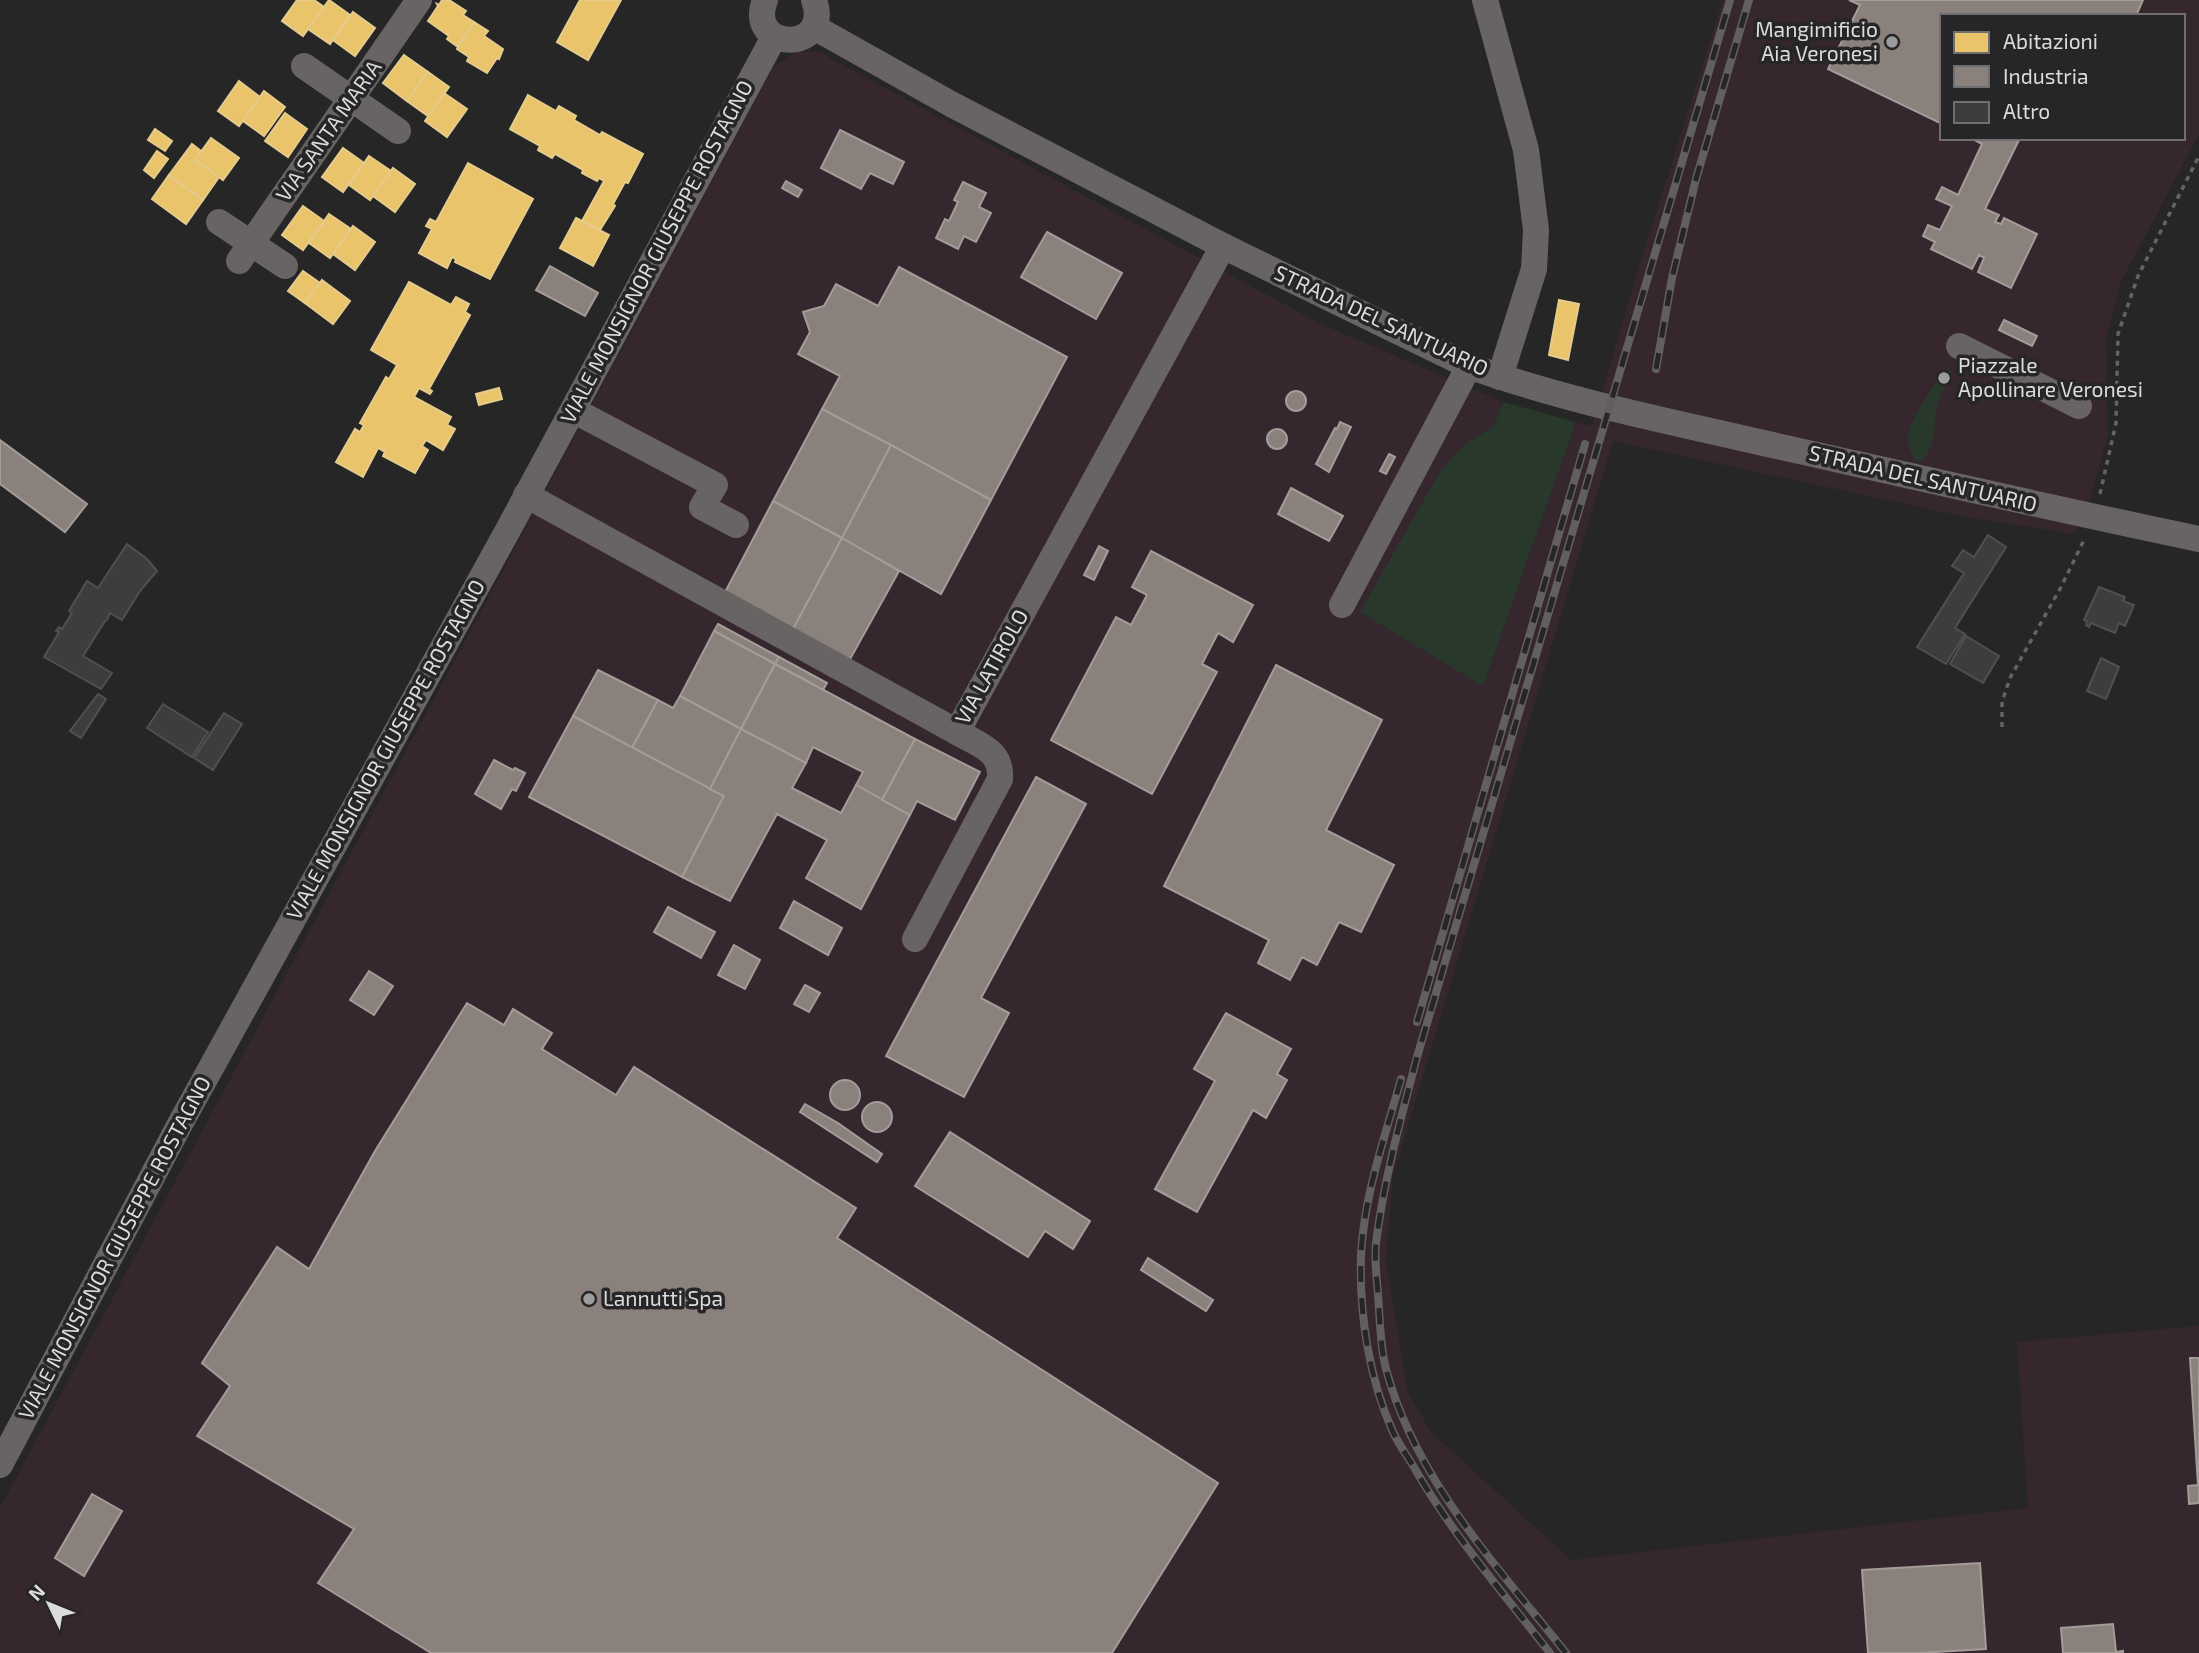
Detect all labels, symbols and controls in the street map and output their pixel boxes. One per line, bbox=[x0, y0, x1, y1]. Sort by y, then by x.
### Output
legend bbox=[1940, 14, 2185, 140]
place label: Mangimificio Aia Veronesi bbox=[1755, 16, 1878, 65]
text: Abitazioni bbox=[2003, 28, 2098, 53]
marker: Mangimificio Aia Veronesi bbox=[1884, 34, 1900, 50]
street label: VIA SANTA MARIA bbox=[270, 55, 386, 205]
text: Industria bbox=[2003, 63, 2089, 88]
street label: VIALE MONSIGNOR GIUSEPPE ROSTAGNO bbox=[554, 75, 757, 427]
text: Altro bbox=[2003, 98, 2050, 123]
street label: STRADA DEL SANTUARIO bbox=[1271, 259, 1493, 380]
place label: Piazzale Apollinare Veronesi bbox=[1958, 352, 2143, 401]
marker: Piazzale Apollinare Veronesi bbox=[1936, 370, 1952, 386]
street label: STRADA DEL SANTUARIO bbox=[1807, 439, 2040, 516]
street label: VIALE MONSIGNOR GIUSEPPE ROSTAGNO bbox=[280, 575, 489, 924]
street label: VIA LATIROLO bbox=[949, 605, 1032, 728]
street label: VIALE MONSIGNOR GIUSEPPE ROSTAGNO bbox=[12, 1071, 215, 1423]
place label: Lannutti Spa bbox=[603, 1285, 723, 1310]
marker: Lannutti Spa bbox=[581, 1291, 597, 1307]
north arrow bbox=[14, 1569, 84, 1639]
text: N bbox=[23, 1579, 49, 1605]

